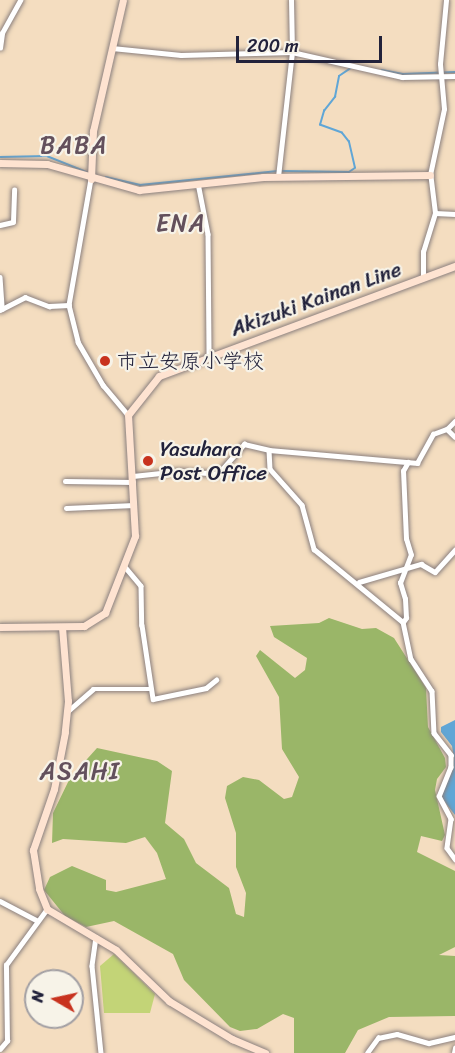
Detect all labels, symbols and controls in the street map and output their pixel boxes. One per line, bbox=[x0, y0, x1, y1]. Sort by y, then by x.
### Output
scale bar bbox=[239, 24, 384, 62]
text: 200 m bbox=[247, 30, 299, 62]
district label: BABA bbox=[40, 132, 108, 160]
district label: ENA bbox=[156, 210, 206, 238]
street label: Akizuki Kainan Line bbox=[227, 256, 405, 342]
place label: 市立安原小学校 bbox=[117, 348, 264, 374]
marker: 市立安原小学校 bbox=[98, 354, 112, 368]
place label: Yasuhara Post Office bbox=[160, 436, 267, 486]
marker: Yasuhara Post Office bbox=[141, 454, 155, 468]
district label: ASAHI bbox=[41, 758, 119, 786]
north arrow bbox=[24, 969, 84, 1029]
text: N bbox=[23, 989, 53, 1004]

